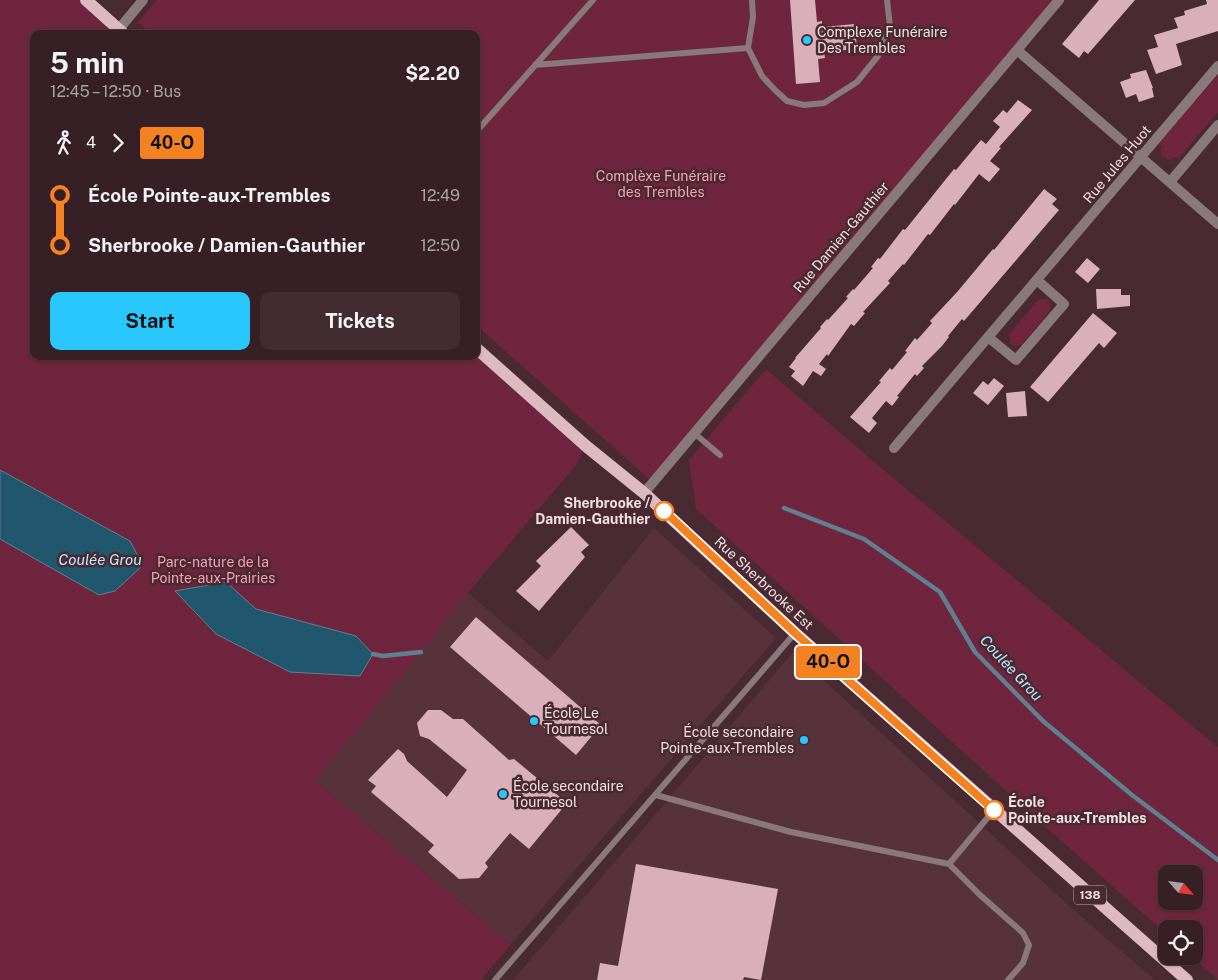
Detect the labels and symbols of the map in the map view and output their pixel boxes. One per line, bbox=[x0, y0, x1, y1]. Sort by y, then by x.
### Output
place label: Complexe Funéraire Des Trembles bbox=[817, 24, 947, 56]
marker: Complexe Funéraire Des Trembles bbox=[801, 34, 813, 46]
street label: Rue Jules Huot bbox=[1080, 122, 1154, 206]
park label: Complèxe Funéraire des Trembles bbox=[596, 168, 726, 200]
street label: Rue Damien-Gauthier bbox=[790, 178, 892, 296]
place label: Sherbrooke / Damien-Gauthier bbox=[535, 495, 651, 527]
marker: Sherbrooke / Damien-Gauthier bbox=[654, 501, 674, 521]
street label: Rue Sherbrooke Est bbox=[711, 533, 817, 633]
water label: Coulée Grou bbox=[58, 551, 142, 568]
park label: Parc-nature de la Pointe-aux-Prairies bbox=[151, 554, 275, 586]
water label: Coulée Grou bbox=[977, 631, 1046, 704]
line badge: 40-O bbox=[793, 646, 863, 678]
place label: École Le Tournesol bbox=[544, 704, 608, 737]
marker: École Le Tournesol bbox=[528, 715, 540, 727]
place label: École secondaire Pointe-aux-Trembles bbox=[660, 723, 794, 756]
marker: École secondaire Pointe-aux-Trembles bbox=[798, 734, 810, 746]
place label: École secondaire Tournesol bbox=[513, 777, 624, 810]
marker: École secondaire Tournesol bbox=[497, 788, 509, 800]
place label: École Pointe-aux-Trembles bbox=[1008, 793, 1147, 826]
marker: École Pointe-aux-Trembles bbox=[984, 800, 1004, 820]
north arrow bbox=[1158, 865, 1202, 910]
road number: 138 bbox=[1074, 886, 1106, 904]

